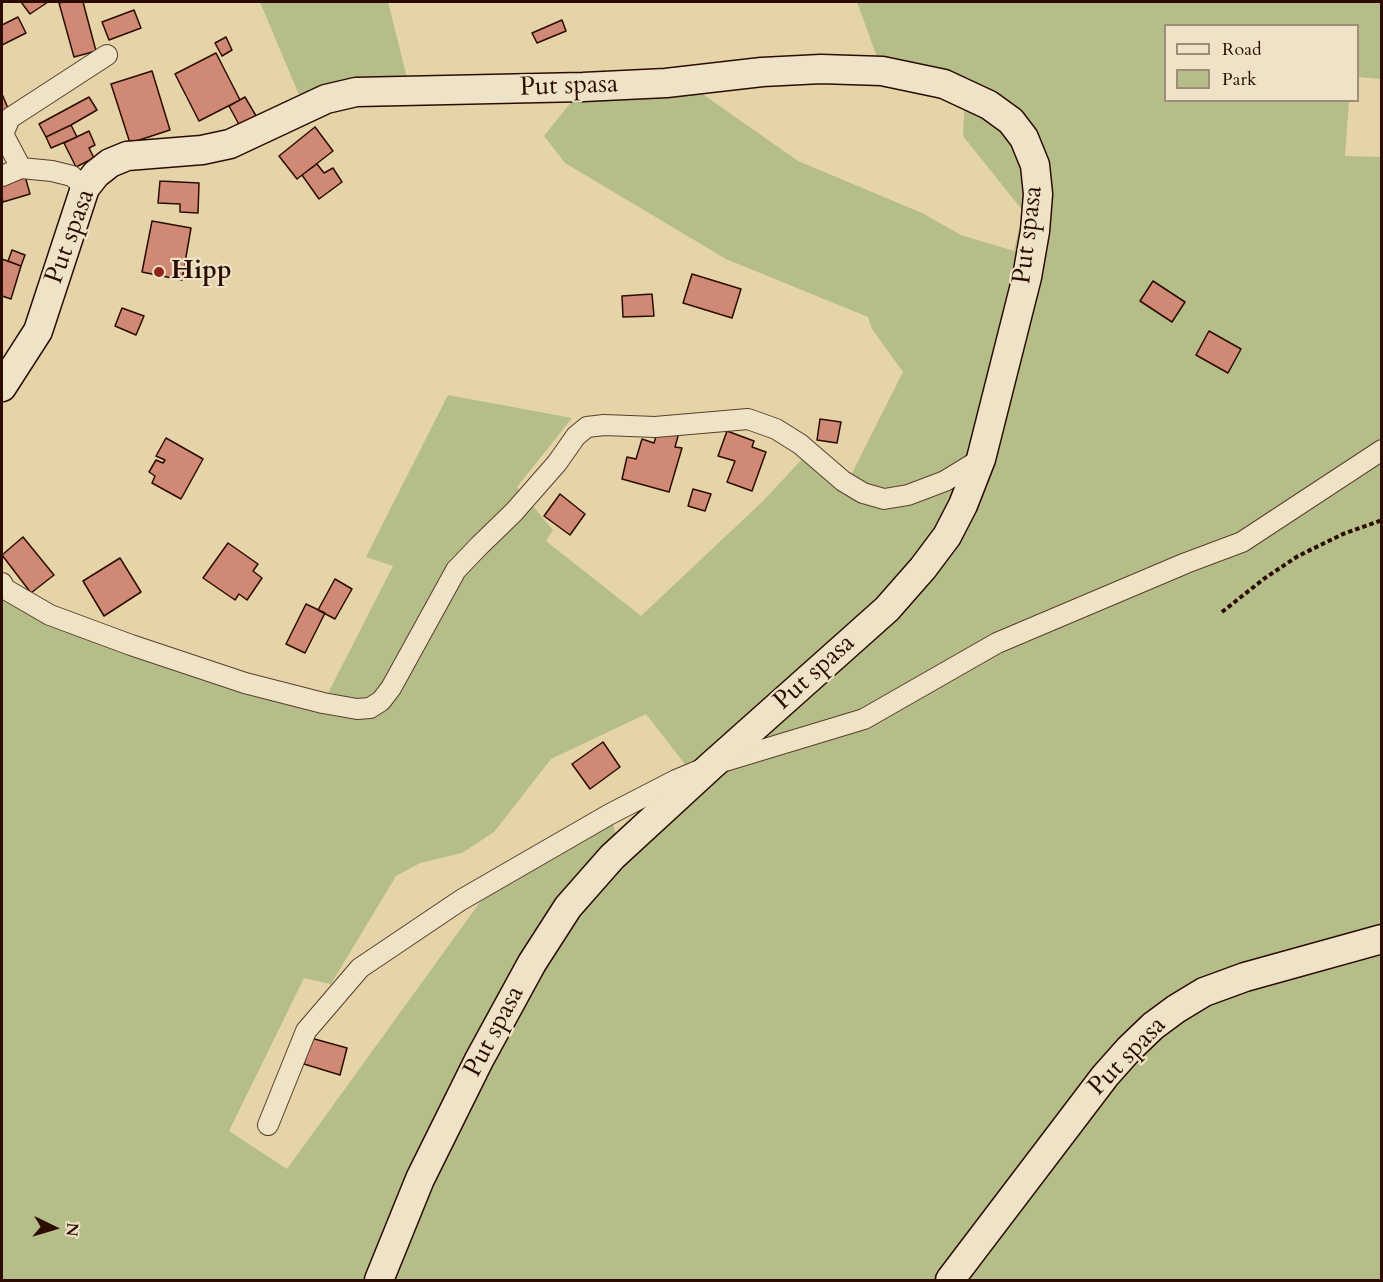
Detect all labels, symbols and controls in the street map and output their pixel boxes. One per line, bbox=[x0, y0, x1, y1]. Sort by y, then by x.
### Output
legend bbox=[1164, 24, 1359, 102]
text: Road bbox=[1222, 37, 1262, 62]
text: Park bbox=[1222, 67, 1257, 92]
street label: Put spasa bbox=[519, 70, 619, 104]
street label: Put spasa bbox=[1008, 184, 1050, 286]
street label: Put spasa bbox=[39, 185, 103, 289]
place label: Hipp bbox=[171, 256, 232, 288]
marker: Hipp bbox=[152, 265, 166, 279]
street label: Put spasa bbox=[768, 628, 862, 718]
street label: Put spasa bbox=[458, 981, 532, 1083]
street label: Put spasa bbox=[1083, 1011, 1173, 1103]
north arrow bbox=[24, 1198, 84, 1258]
text: N bbox=[60, 1222, 83, 1237]

